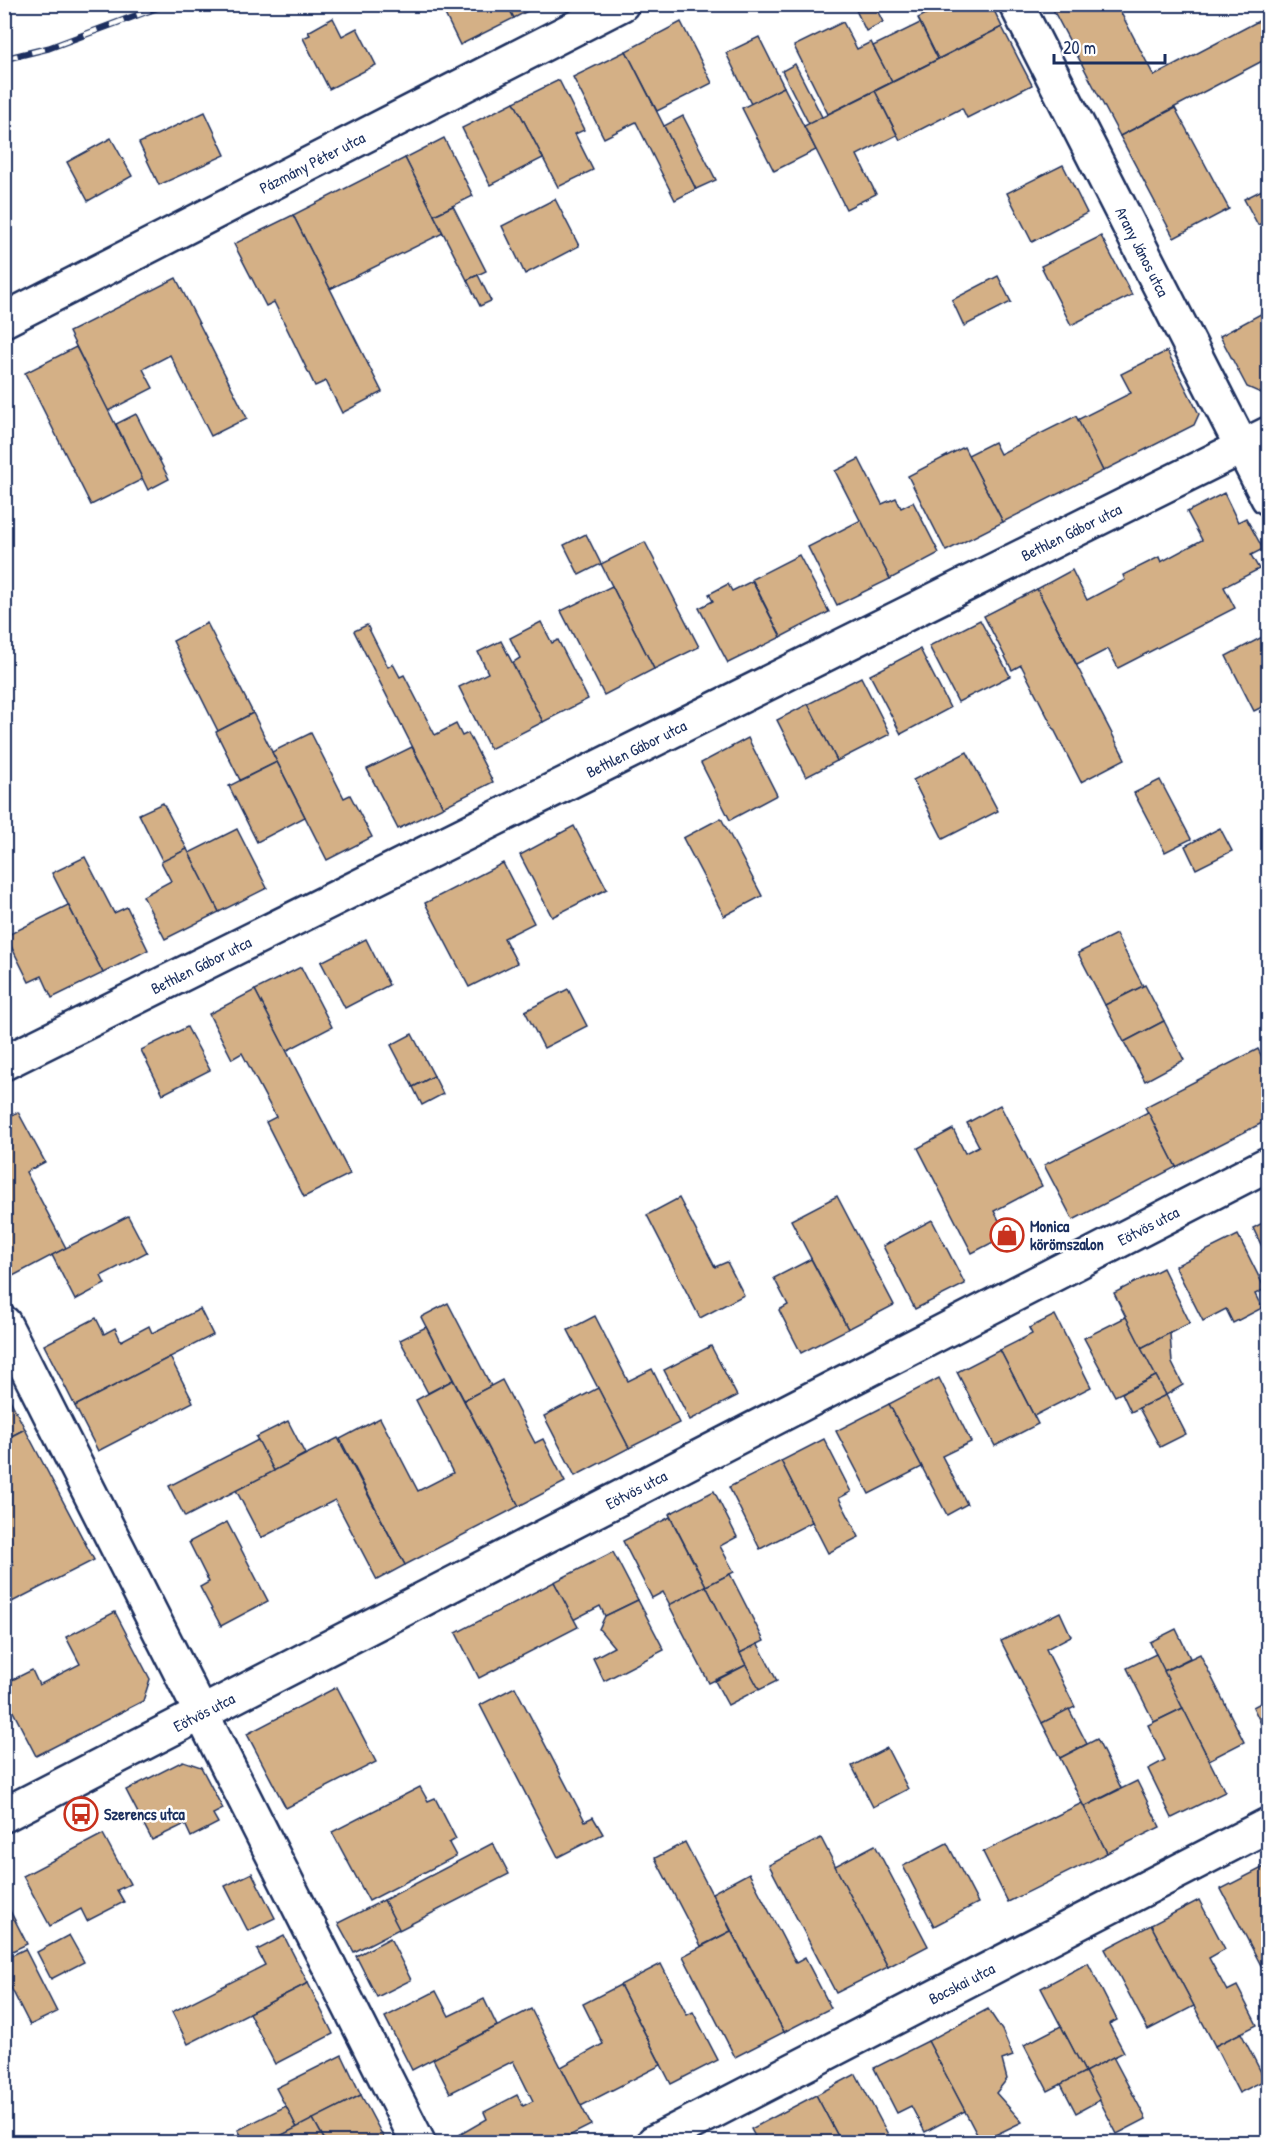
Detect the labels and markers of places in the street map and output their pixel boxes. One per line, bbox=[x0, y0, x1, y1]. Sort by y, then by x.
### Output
place label: Monica körömszalon bbox=[1030, 1215, 1104, 1255]
shop icon: Monica körömszalon bbox=[989, 1217, 1025, 1253]
bus stop icon: Szerencs utca bbox=[63, 1796, 99, 1832]
place label: Szerencs utca bbox=[104, 1803, 185, 1825]

